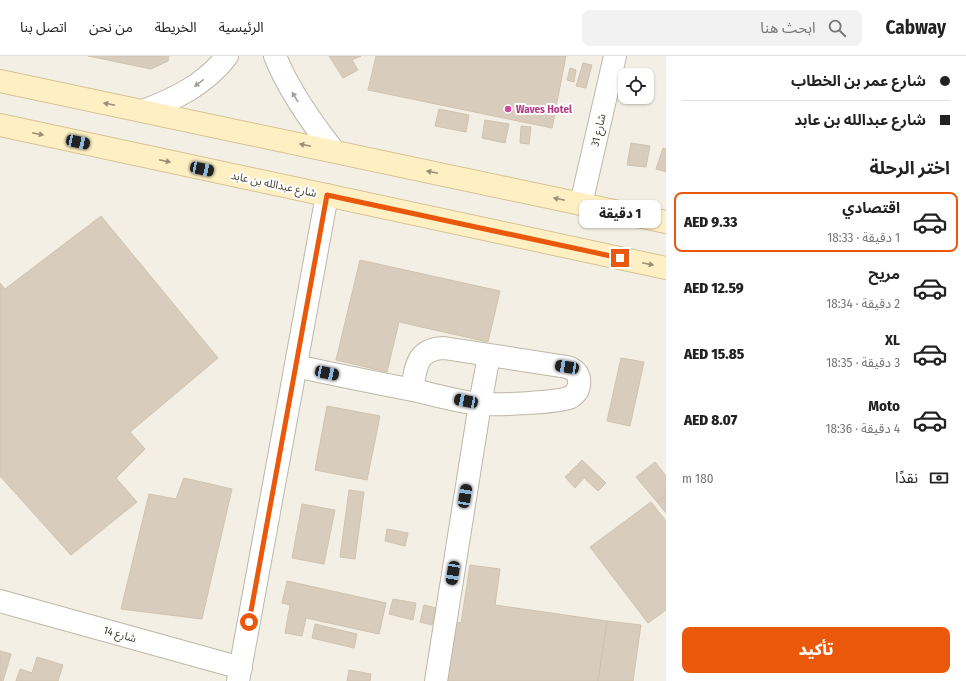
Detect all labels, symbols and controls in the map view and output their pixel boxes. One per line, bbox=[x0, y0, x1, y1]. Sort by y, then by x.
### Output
search box bbox=[582, 10, 862, 46]
text: Cabway bbox=[886, 16, 946, 39]
icon: search bbox=[826, 17, 848, 39]
text: اتصل بنا bbox=[20, 19, 67, 36]
text: من نحن bbox=[89, 19, 133, 36]
text: الخريطة bbox=[155, 19, 197, 36]
text: الرئيسية bbox=[219, 19, 264, 36]
text: ابحث هنا bbox=[760, 19, 816, 37]
map controls bbox=[618, 68, 654, 104]
button: locate bbox=[618, 68, 654, 104]
text: شارع عمر بن الخطاب bbox=[791, 72, 926, 90]
one-way arrow bbox=[194, 79, 204, 87]
one-way arrow bbox=[292, 91, 299, 103]
one-way arrow bbox=[103, 101, 115, 107]
place label: Waves Hotel bbox=[516, 103, 573, 116]
marker: Waves Hotel bbox=[503, 104, 513, 114]
text: شارع عبدالله بن عابد bbox=[794, 111, 926, 129]
street label: شارع 31 bbox=[588, 112, 610, 148]
one-way arrow bbox=[32, 131, 44, 137]
car bbox=[65, 134, 91, 150]
one-way arrow bbox=[299, 142, 311, 148]
text: اختر الرحلة bbox=[869, 157, 950, 179]
one-way arrow bbox=[159, 158, 171, 164]
car bbox=[189, 161, 215, 177]
one-way arrow bbox=[426, 168, 438, 174]
street label: شارع عبدالله بن عابد bbox=[230, 169, 318, 201]
one-way arrow bbox=[553, 196, 566, 202]
text: اقتصادي bbox=[842, 199, 900, 217]
callout: 1 دقيقة bbox=[579, 200, 661, 228]
icon: car bbox=[912, 204, 948, 240]
text: 1 دقيقة bbox=[599, 206, 641, 221]
text: AED 9.33 bbox=[684, 213, 737, 231]
text: 1 دقيقة · 18:33 bbox=[827, 230, 900, 245]
route end bbox=[611, 249, 629, 267]
one-way arrow bbox=[642, 261, 655, 267]
text: مريح bbox=[868, 265, 900, 283]
icon: car bbox=[912, 270, 948, 306]
text: AED 12.59 bbox=[684, 279, 744, 297]
text: 2 دقيقة · 18:34 bbox=[826, 296, 900, 311]
text: XL bbox=[885, 331, 900, 349]
icon: car bbox=[912, 336, 948, 372]
text: AED 15.85 bbox=[684, 345, 744, 363]
text: 3 دقيقة · 18:35 bbox=[826, 355, 900, 370]
car bbox=[554, 359, 580, 375]
car bbox=[314, 365, 340, 381]
car bbox=[453, 393, 479, 409]
text: Moto bbox=[868, 397, 900, 415]
icon: car bbox=[912, 402, 948, 438]
text: AED 8.07 bbox=[684, 411, 737, 429]
text: 4 دقيقة · 18:36 bbox=[825, 421, 900, 436]
icon: cash bbox=[928, 467, 950, 489]
text: نقدًا bbox=[895, 469, 918, 487]
text: 180 m bbox=[682, 471, 713, 486]
car bbox=[457, 483, 473, 509]
car bbox=[445, 560, 461, 586]
route start bbox=[240, 613, 258, 631]
street label: شارع 14 bbox=[102, 624, 138, 646]
button: تأكيد bbox=[682, 627, 950, 673]

